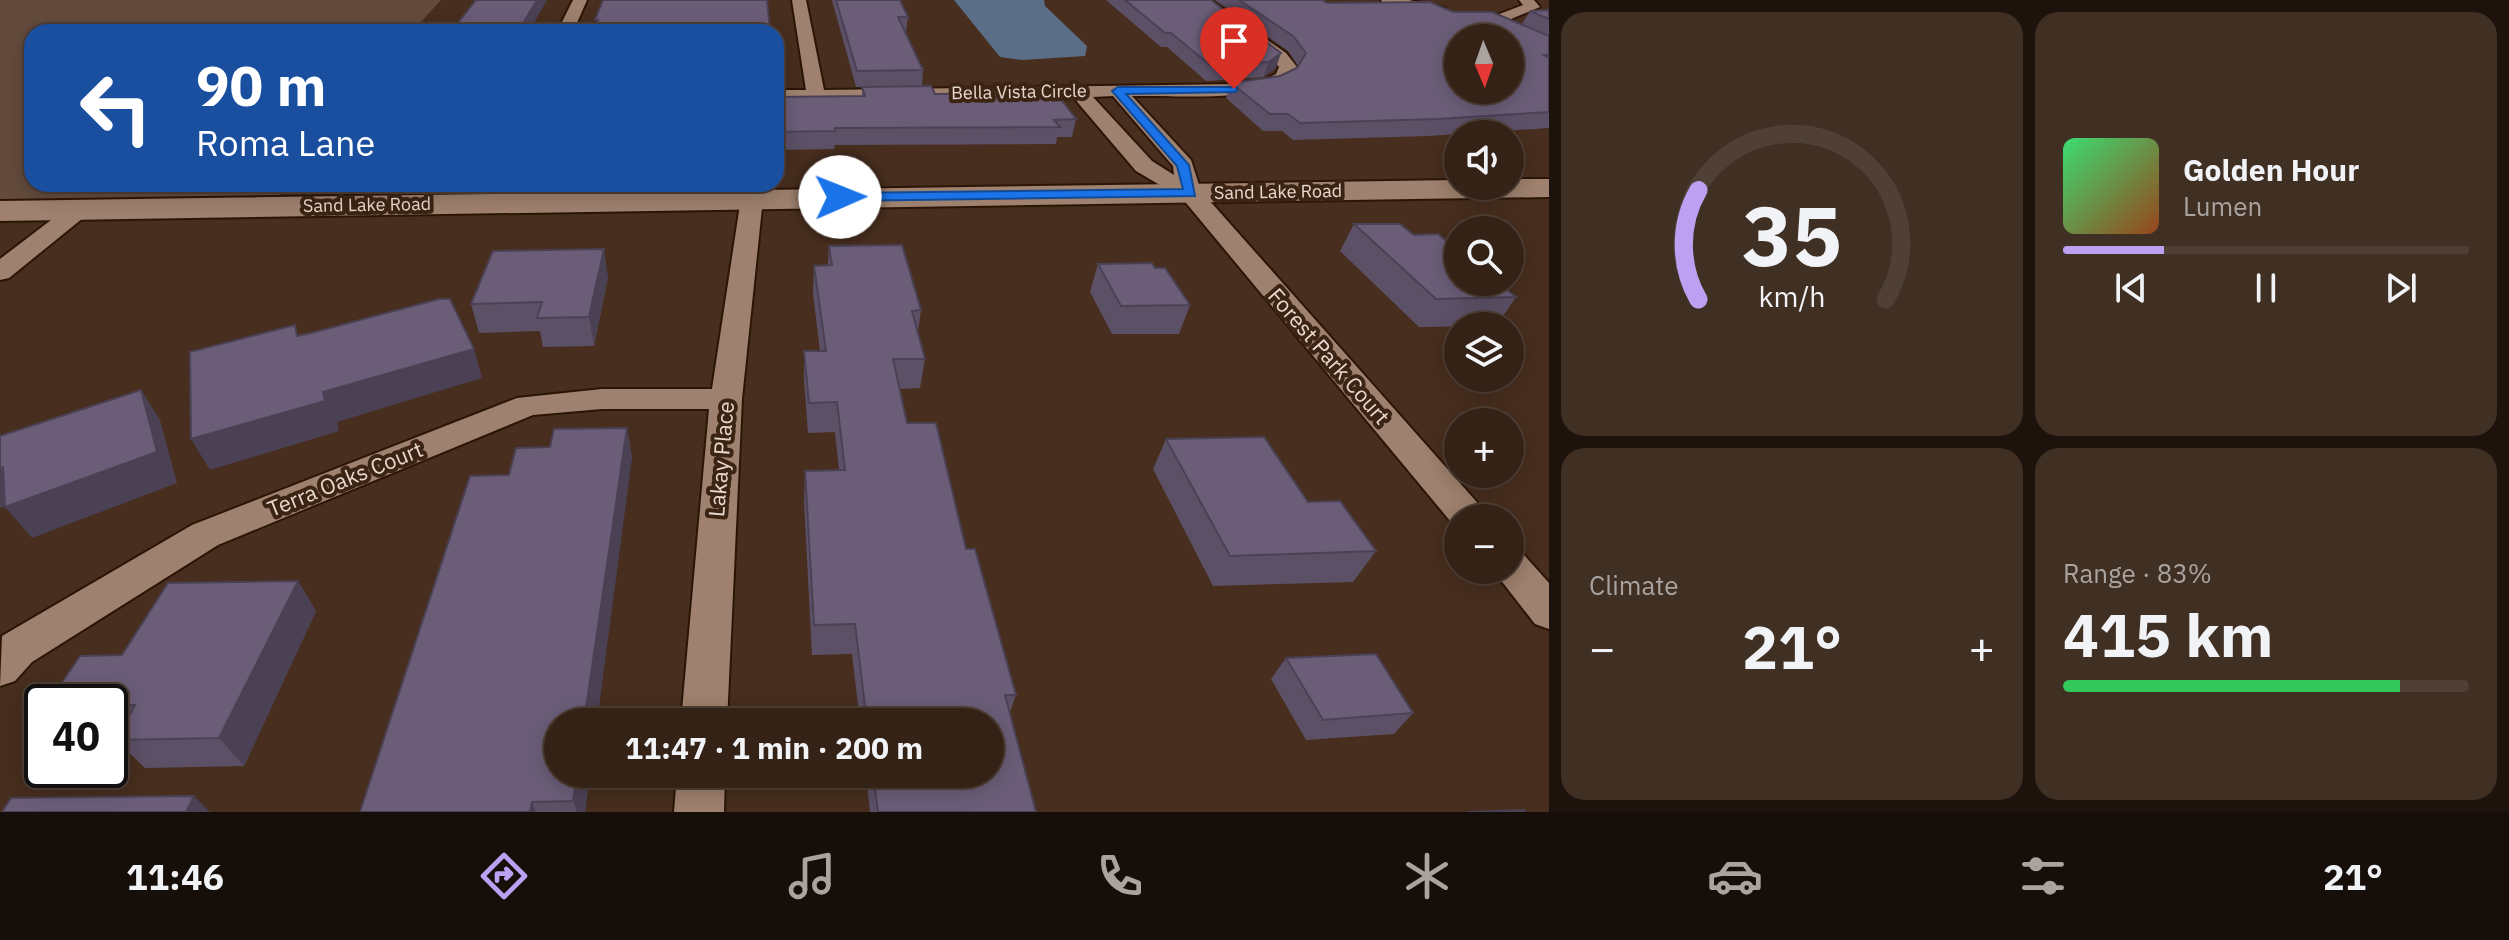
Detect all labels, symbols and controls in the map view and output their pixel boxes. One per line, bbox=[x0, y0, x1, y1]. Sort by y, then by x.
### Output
pin bbox=[1200, 7, 1268, 89]
icon: arrive bbox=[1212, 19, 1256, 63]
north arrow bbox=[1444, 24, 1524, 104]
map controls bbox=[1444, 24, 1524, 584]
text: 90 m bbox=[196, 49, 326, 121]
icon: left bbox=[64, 56, 168, 160]
street label: Bella Vista Circle bbox=[951, 79, 1087, 104]
text: Roma Lane bbox=[196, 119, 375, 166]
button: sound bbox=[1444, 120, 1524, 200]
text: Golden Hour bbox=[2183, 150, 2359, 189]
position arrow bbox=[798, 155, 882, 239]
street label: Sand Lake Road bbox=[1214, 179, 1342, 204]
text: 35 bbox=[1742, 181, 1842, 289]
text: Lumen bbox=[2183, 189, 2262, 223]
street label: Sand Lake Road bbox=[303, 192, 431, 217]
button: search bbox=[1444, 216, 1524, 296]
icon: previous bbox=[2109, 266, 2153, 310]
icon: pause bbox=[2244, 266, 2288, 310]
icon: next bbox=[2379, 266, 2423, 310]
text: km/h bbox=[1758, 278, 1826, 315]
street label: Forest Park Court bbox=[1262, 281, 1397, 430]
button: layers bbox=[1444, 312, 1524, 392]
street label: Lakay Place bbox=[701, 400, 740, 518]
button: + bbox=[1444, 408, 1524, 488]
street label: Terra Oaks Court bbox=[263, 434, 427, 523]
button: − bbox=[1444, 504, 1524, 584]
text: Range · 83% bbox=[2063, 556, 2212, 590]
text: Climate bbox=[1589, 568, 1679, 602]
text: 415 km bbox=[2063, 595, 2273, 674]
text: 21° bbox=[1742, 607, 1842, 686]
text: − bbox=[1589, 619, 1615, 676]
text: + bbox=[1969, 619, 1995, 676]
speed limit sign: 40 bbox=[24, 684, 128, 788]
text: 11:47 · 1 min · 200 m bbox=[625, 728, 923, 767]
icon: directions bbox=[476, 848, 532, 904]
icon: music bbox=[784, 848, 840, 904]
icon: phone bbox=[1092, 848, 1148, 904]
icon: climate bbox=[1399, 848, 1455, 904]
icon: car bbox=[1707, 848, 1763, 904]
icon: filters bbox=[2015, 848, 2071, 904]
text: 11:46 bbox=[126, 853, 224, 900]
text: 21° bbox=[2323, 853, 2383, 900]

